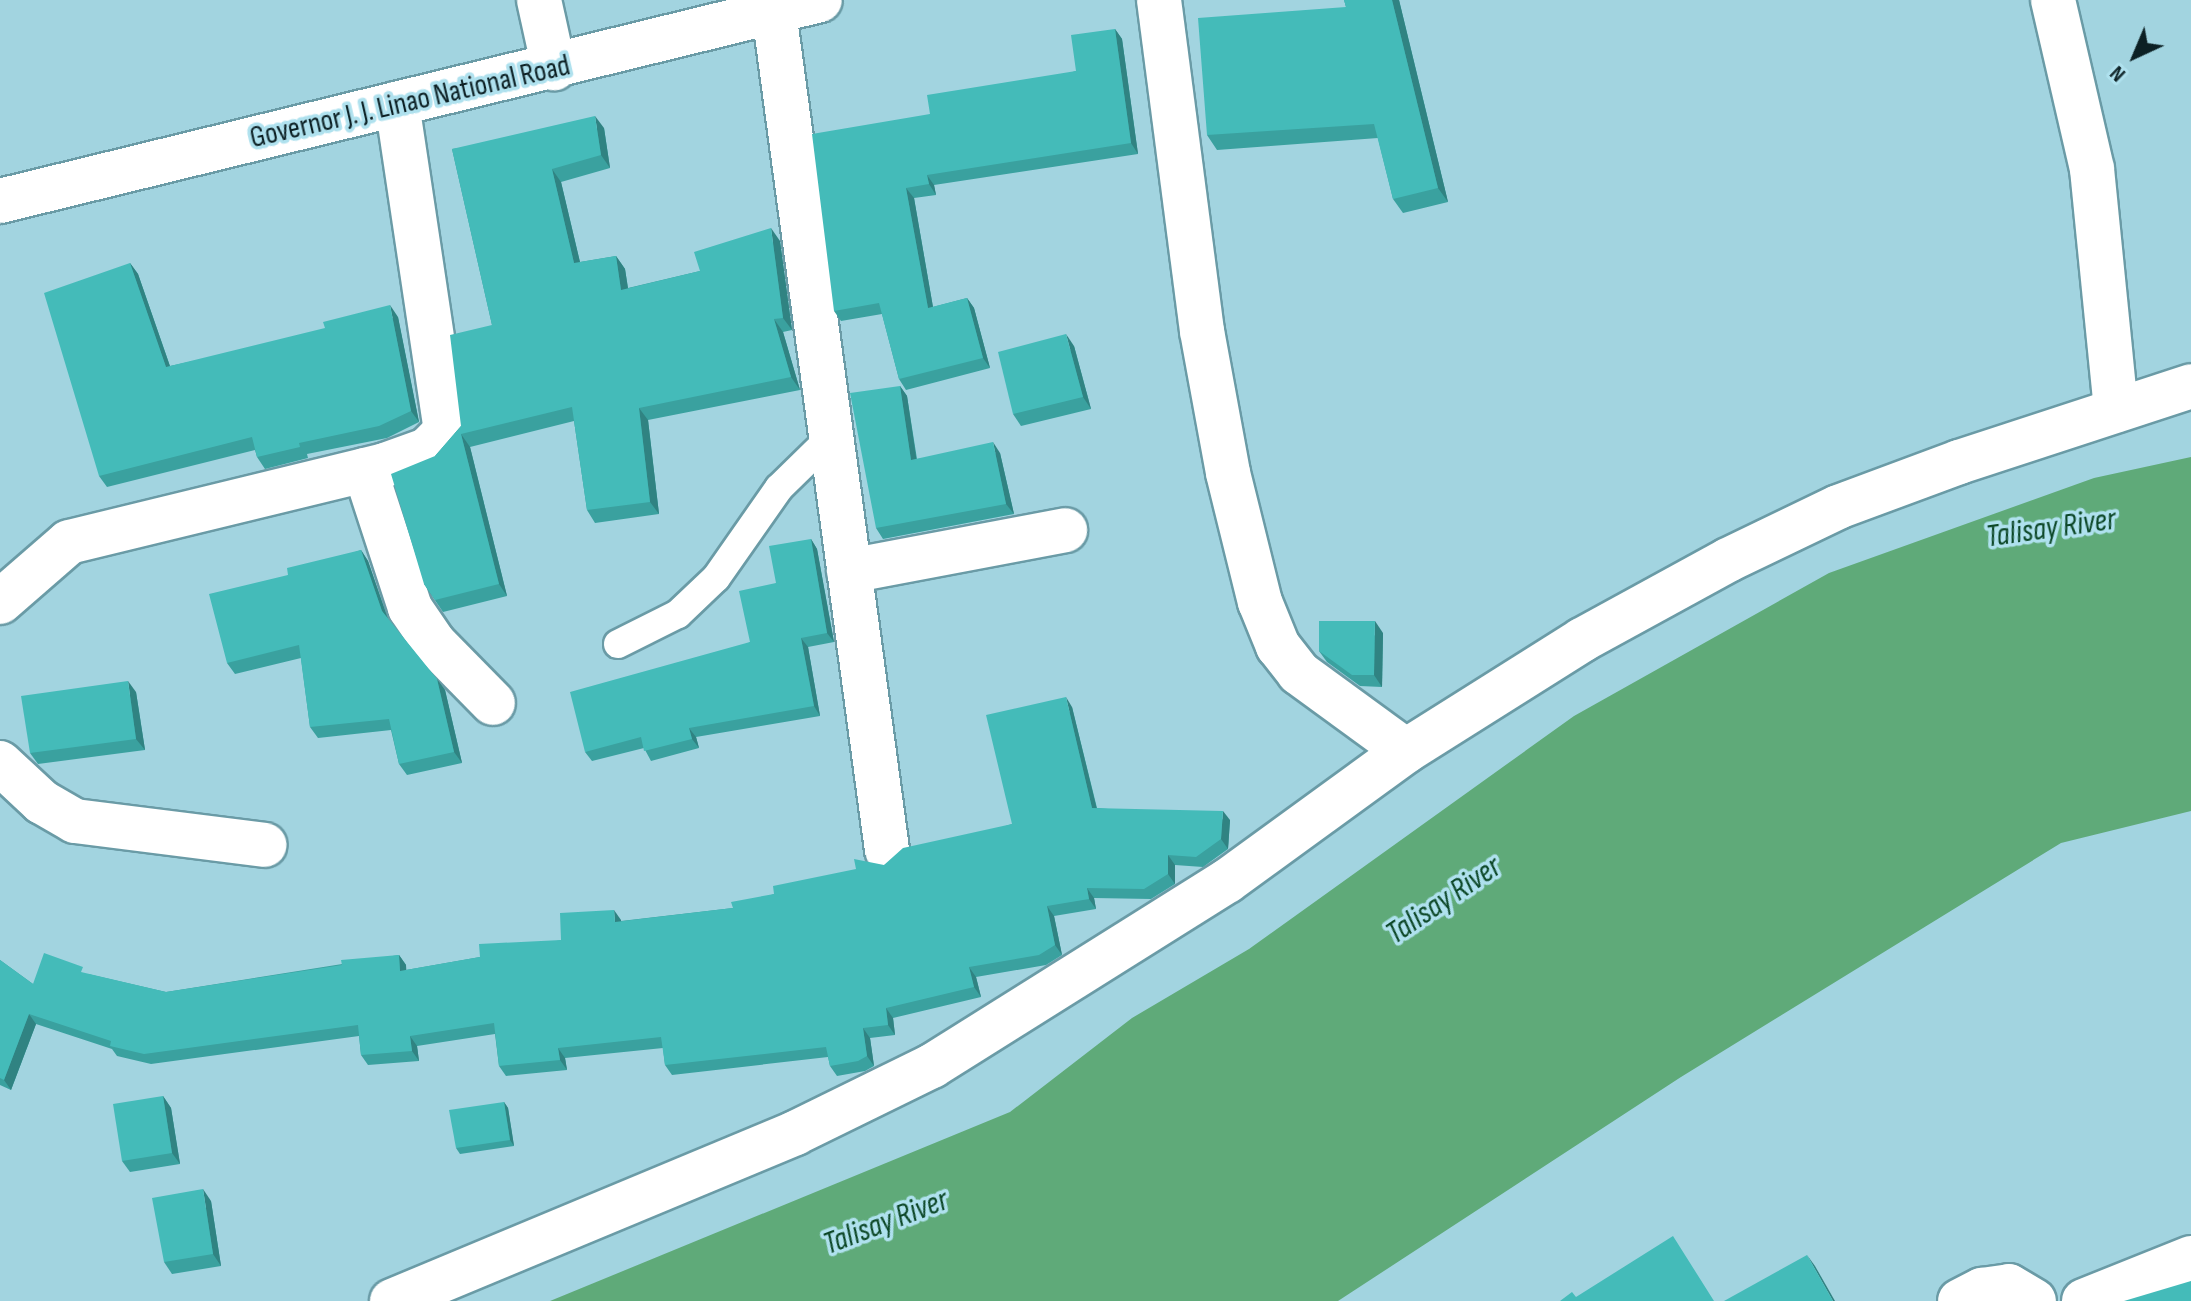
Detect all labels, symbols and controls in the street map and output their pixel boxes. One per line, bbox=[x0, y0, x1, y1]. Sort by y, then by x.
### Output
north arrow bbox=[2095, 16, 2175, 96]
street label: Governor J. J. Linao National Road bbox=[247, 48, 573, 156]
text: N bbox=[2104, 60, 2132, 87]
water label: Talisay River bbox=[1984, 501, 2118, 557]
water label: Talisay River bbox=[1379, 849, 1509, 953]
water label: Talisay River bbox=[818, 1182, 954, 1264]

